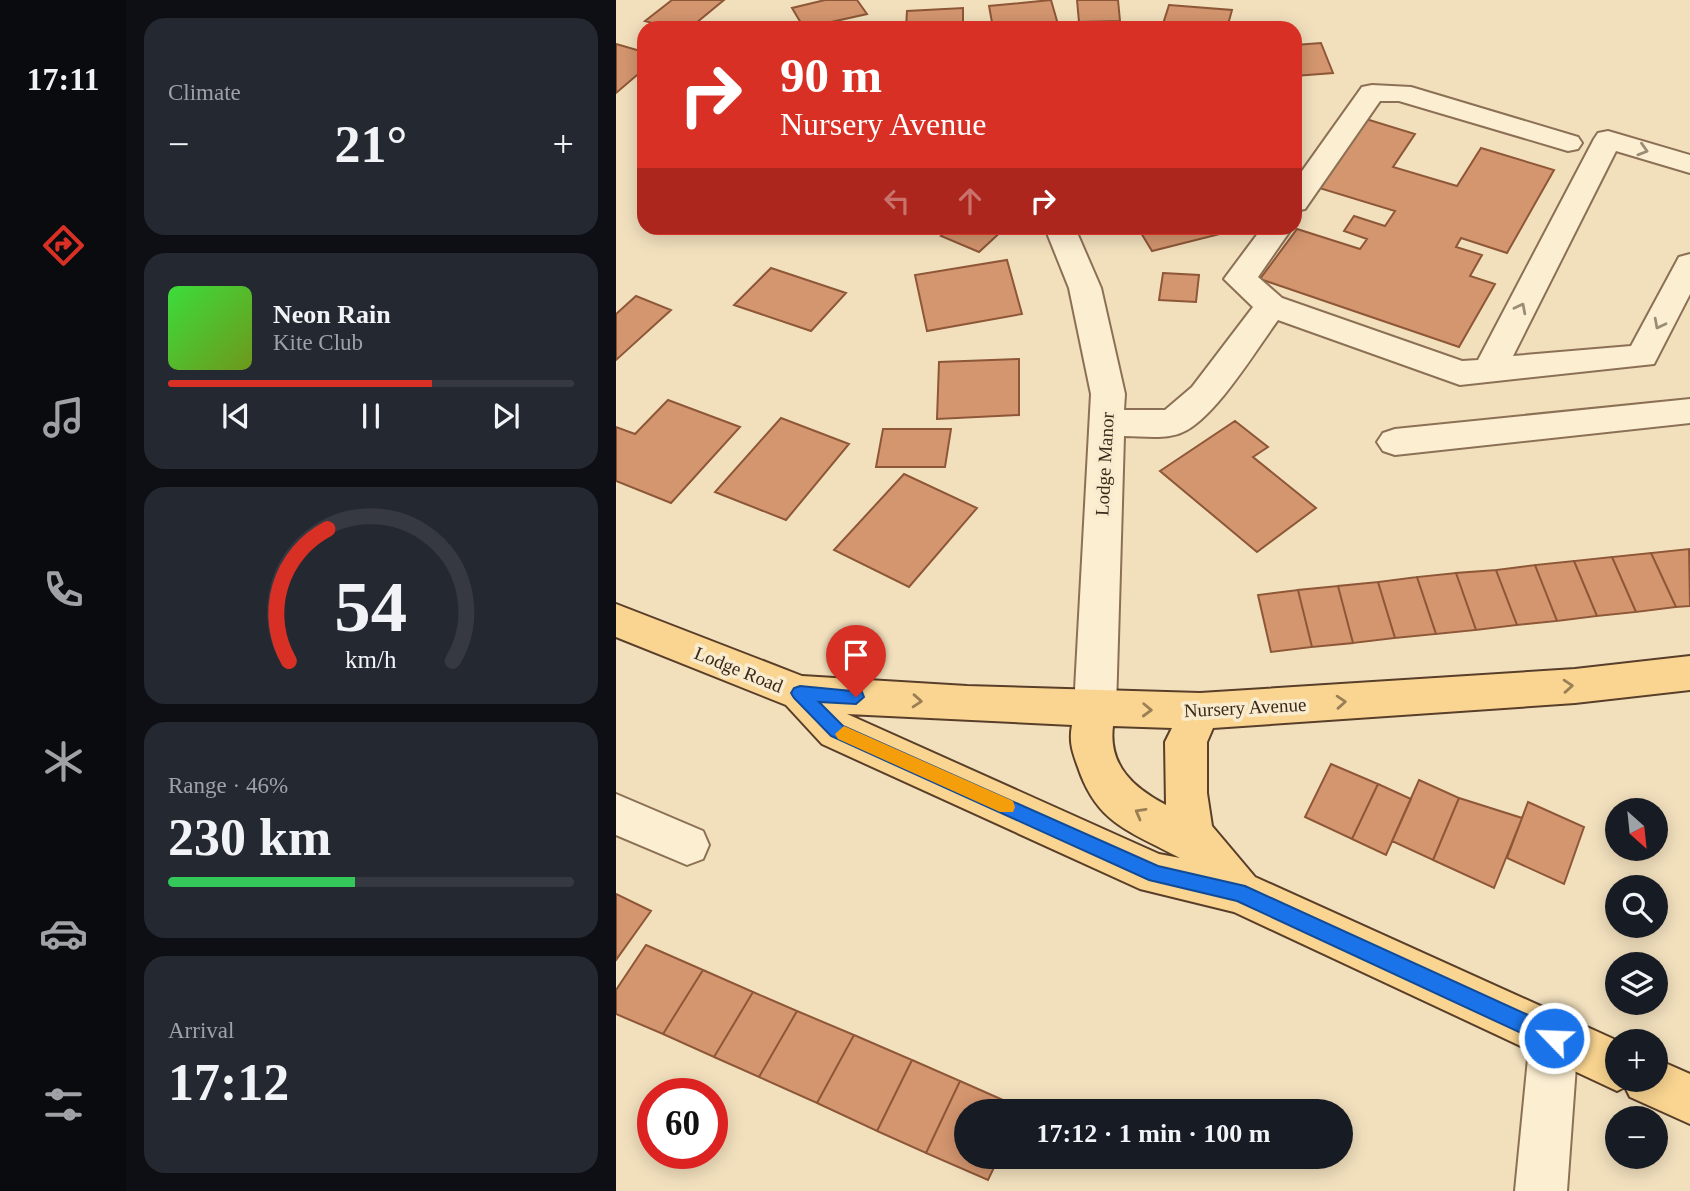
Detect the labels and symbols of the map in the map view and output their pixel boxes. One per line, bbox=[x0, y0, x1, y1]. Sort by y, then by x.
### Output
one-way arrow bbox=[1637, 141, 1649, 156]
one-way arrow bbox=[1513, 303, 1527, 315]
one-way arrow bbox=[1653, 317, 1667, 330]
street label: Lodge Manor bbox=[1091, 411, 1118, 516]
pin bbox=[826, 625, 886, 697]
street label: Lodge Road bbox=[692, 642, 787, 697]
one-way arrow bbox=[1563, 679, 1574, 694]
one-way arrow bbox=[912, 693, 923, 708]
street label: Nursery Avenue bbox=[1183, 694, 1307, 721]
one-way arrow bbox=[1336, 695, 1347, 710]
one-way arrow bbox=[1142, 702, 1153, 717]
north arrow bbox=[1605, 798, 1668, 861]
one-way arrow bbox=[1135, 808, 1147, 821]
position arrow bbox=[1517, 1001, 1591, 1075]
speed limit sign: 60 bbox=[637, 1078, 728, 1169]

